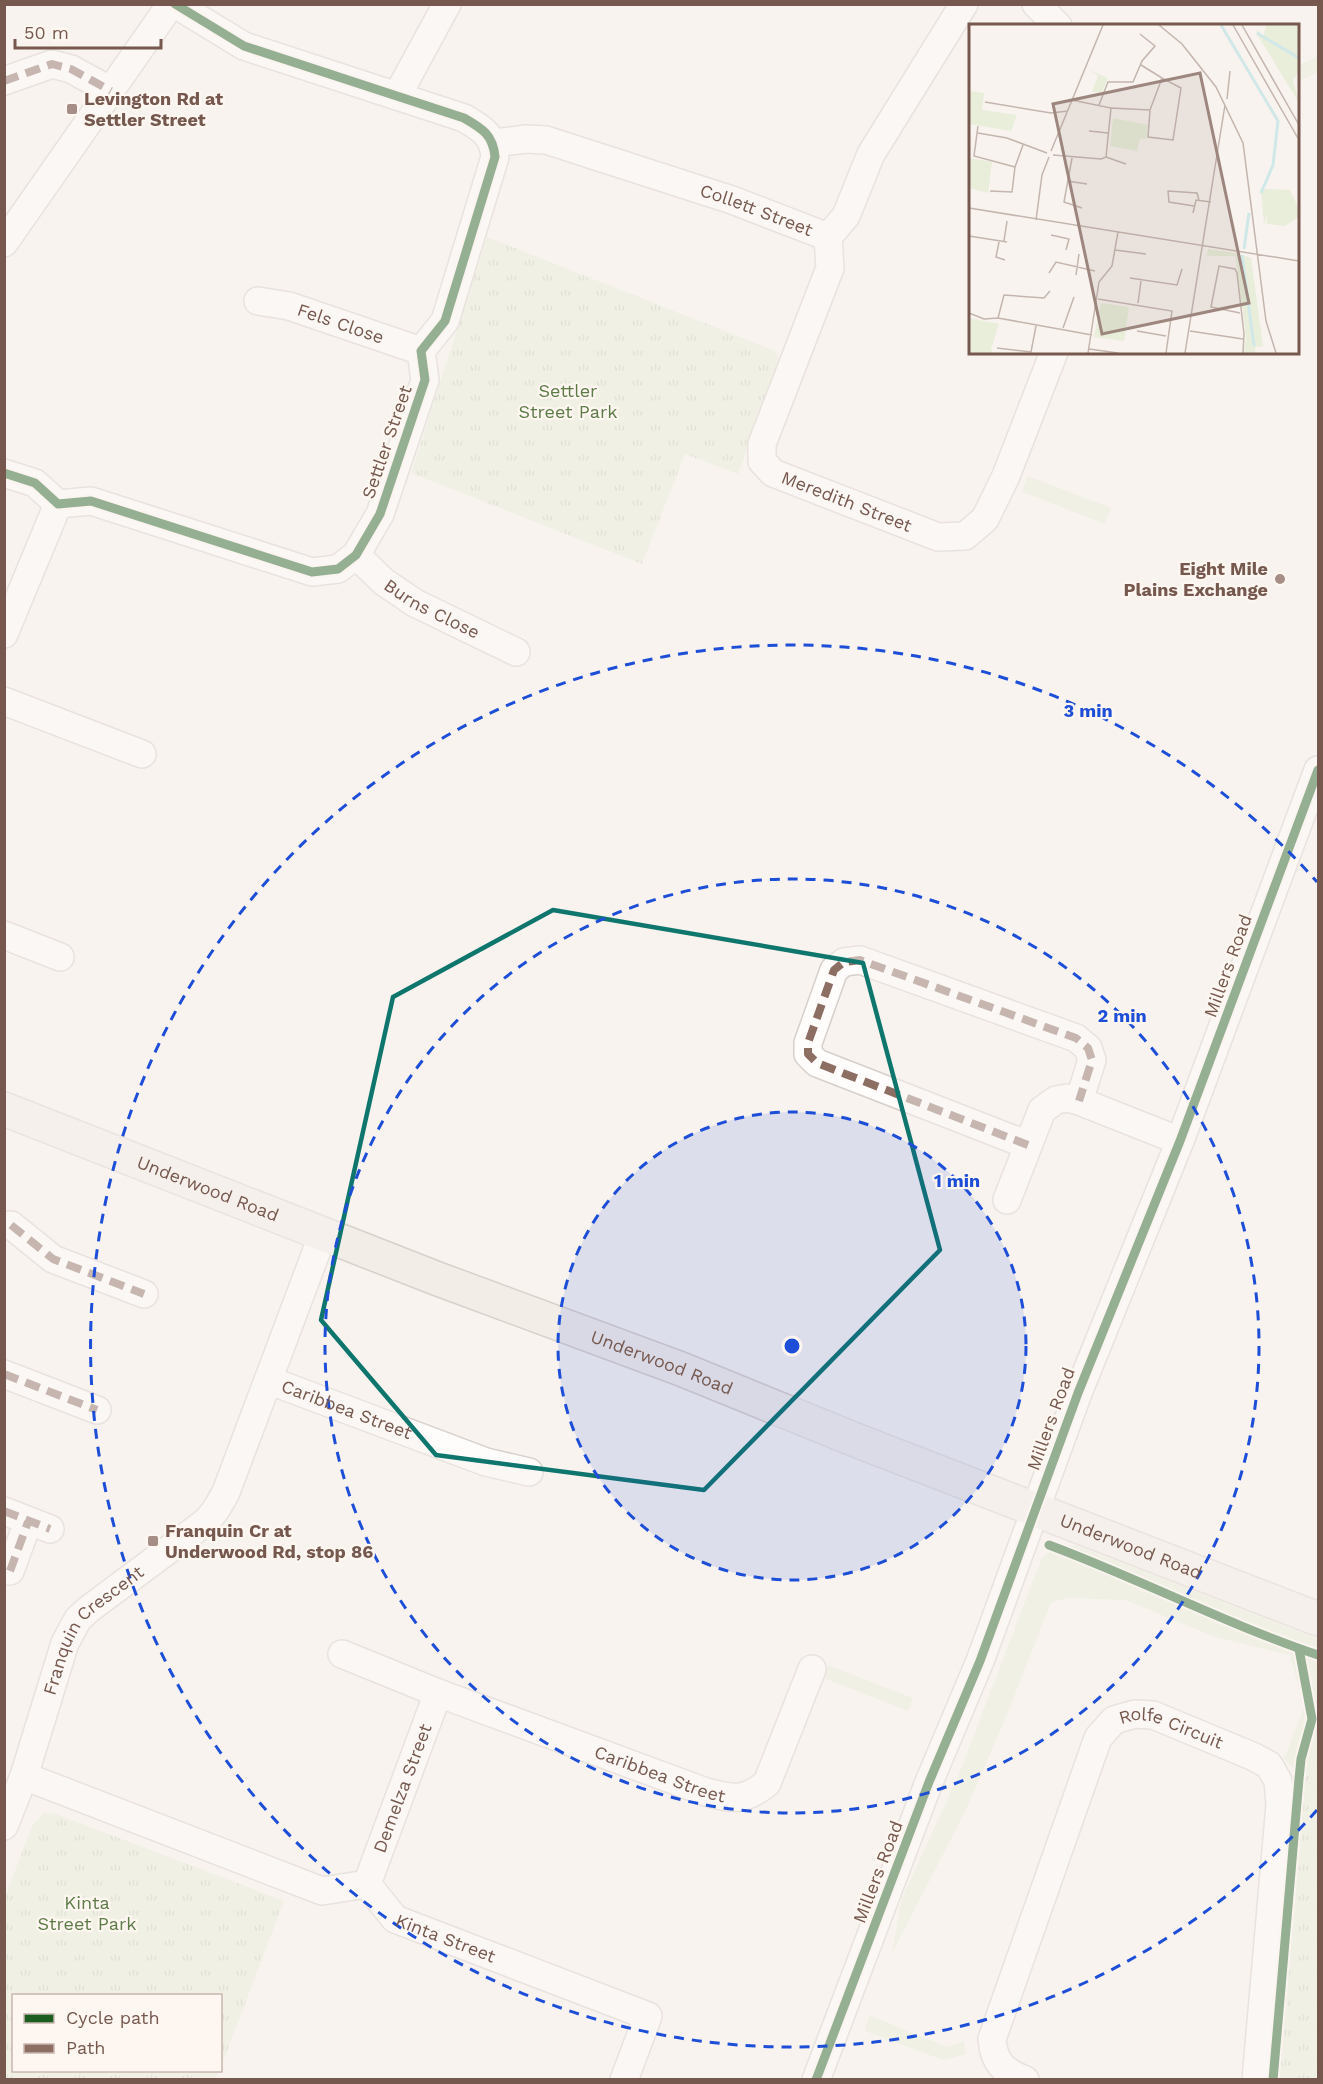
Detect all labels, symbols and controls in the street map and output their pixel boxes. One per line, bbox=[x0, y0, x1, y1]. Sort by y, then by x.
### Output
scale bar bbox=[15, 12, 160, 50]
text: 50 m bbox=[24, 22, 69, 43]
inset map bbox=[969, 24, 1299, 354]
place label: Levington Rd at Settler Street bbox=[84, 88, 223, 130]
marker: Levington Rd at Settler Street bbox=[65, 102, 79, 116]
street label: Collett Street bbox=[698, 179, 816, 240]
street label: Fels Close bbox=[295, 299, 387, 348]
park label: Settler Street Park bbox=[518, 380, 618, 422]
street label: Settler Street bbox=[357, 382, 416, 501]
street label: Meredith Street bbox=[779, 466, 915, 536]
place label: Eight Mile Plains Exchange bbox=[1123, 558, 1268, 600]
marker: Eight Mile Plains Exchange bbox=[1273, 572, 1287, 586]
street label: Burns Close bbox=[380, 574, 483, 643]
text: 3 min bbox=[1063, 700, 1113, 721]
street label: Millers Road bbox=[1199, 911, 1256, 1020]
text: 2 min bbox=[1097, 1005, 1147, 1026]
street label: Underwood Road bbox=[134, 1151, 282, 1226]
text: 1 min bbox=[934, 1170, 980, 1191]
street label: Underwood Road bbox=[588, 1325, 736, 1399]
centre of rings bbox=[782, 1336, 802, 1356]
street label: Millers Road bbox=[1022, 1364, 1079, 1473]
street label: Caribbea Street bbox=[279, 1375, 415, 1443]
street label: Underwood Road bbox=[1057, 1509, 1205, 1583]
place label: Franquin Cr at Underwood Rd, stop 86 bbox=[165, 1520, 373, 1562]
marker: Franquin Cr at Underwood Rd, stop 86 bbox=[146, 1534, 160, 1548]
street label: Franquin Crescent bbox=[39, 1561, 148, 1697]
street label: Rolfe Circuit bbox=[1116, 1703, 1227, 1753]
street label: Demelza Street bbox=[369, 1720, 436, 1856]
street label: Caribbea Street bbox=[592, 1741, 728, 1806]
street label: Millers Road bbox=[848, 1818, 907, 1926]
park label: Kinta Street Park bbox=[37, 1892, 137, 1934]
street label: Kinta Street bbox=[393, 1909, 499, 1967]
legend bbox=[12, 1994, 222, 2072]
text: Cycle path bbox=[66, 2007, 160, 2028]
text: Path bbox=[66, 2037, 106, 2058]

